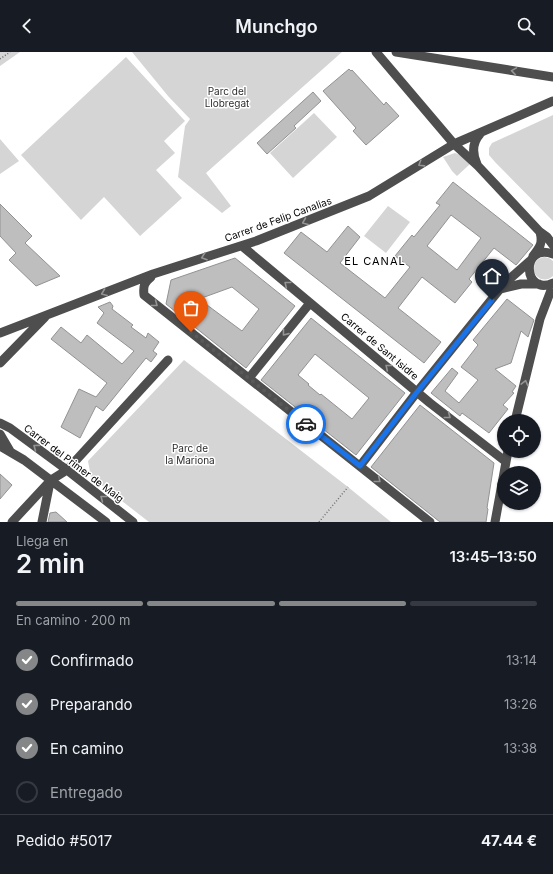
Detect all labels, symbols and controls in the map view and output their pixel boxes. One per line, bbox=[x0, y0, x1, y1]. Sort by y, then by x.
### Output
icon: back bbox=[16, 15, 38, 37]
icon: search bbox=[515, 15, 537, 37]
text: Munchgo bbox=[235, 16, 318, 37]
one-way arrow bbox=[511, 67, 518, 76]
park label: Parc del Llobregat bbox=[205, 85, 250, 109]
one-way arrow bbox=[418, 160, 425, 167]
street label: Carrer de Felip Canalias bbox=[223, 194, 333, 244]
one-way arrow bbox=[301, 217, 308, 225]
one-way arrow bbox=[201, 253, 208, 261]
district label: EL CANAL bbox=[344, 254, 406, 268]
pin bbox=[475, 259, 509, 300]
icon: home bbox=[481, 265, 503, 287]
one-way arrow bbox=[285, 282, 292, 289]
one-way arrow bbox=[100, 289, 107, 297]
pin bbox=[174, 291, 208, 332]
icon: bag bbox=[180, 297, 202, 319]
one-way arrow bbox=[151, 299, 158, 306]
street label: Carrer de Sant Isidre bbox=[339, 310, 421, 382]
one-way arrow bbox=[283, 329, 290, 336]
one-way arrow bbox=[385, 364, 392, 371]
one-way arrow bbox=[520, 380, 528, 386]
courier bbox=[286, 404, 326, 444]
one-way arrow bbox=[443, 412, 450, 419]
icon: car bbox=[295, 413, 317, 435]
map controls bbox=[497, 414, 541, 510]
button: locate bbox=[497, 414, 541, 458]
street label: Carrer del Primer de Maig bbox=[22, 422, 126, 504]
park label: Parc de la Mariona bbox=[165, 442, 215, 466]
one-way arrow bbox=[34, 445, 41, 452]
button: layers bbox=[497, 466, 541, 510]
one-way arrow bbox=[373, 476, 380, 483]
one-way arrow bbox=[100, 496, 107, 503]
text: Llega en bbox=[16, 533, 68, 549]
text: 13:45–13:50 bbox=[449, 547, 537, 566]
text: 2 min bbox=[16, 548, 85, 579]
text: En camino · 200 m bbox=[16, 612, 130, 628]
icon: check bbox=[16, 649, 38, 671]
text: Confirmado bbox=[50, 651, 134, 670]
text: 13:14 bbox=[506, 652, 537, 668]
icon: check bbox=[16, 693, 38, 715]
text: Preparando bbox=[50, 695, 133, 714]
text: 13:26 bbox=[504, 696, 537, 712]
icon: check bbox=[16, 737, 38, 759]
text: En camino bbox=[50, 739, 124, 758]
text: 13:38 bbox=[504, 740, 537, 756]
text: Entregado bbox=[50, 783, 123, 802]
text: Pedido #5017 bbox=[16, 831, 112, 850]
text: 47.44 € bbox=[481, 831, 537, 850]

